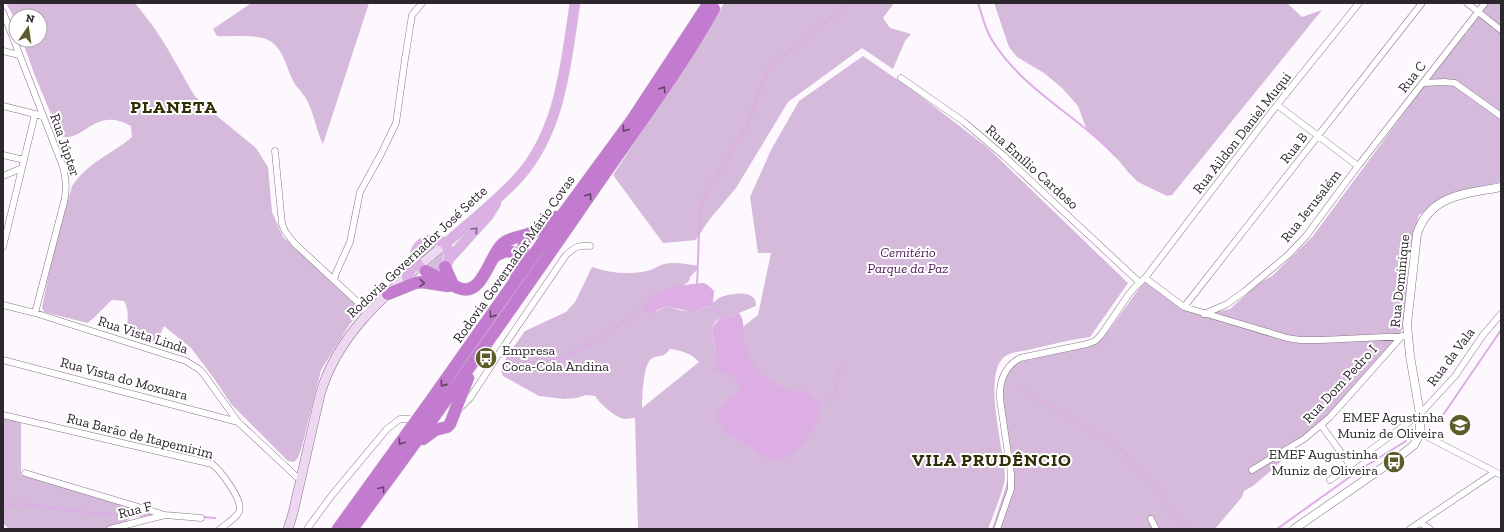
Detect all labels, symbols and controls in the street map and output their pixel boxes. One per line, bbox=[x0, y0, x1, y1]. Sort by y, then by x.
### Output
north arrow bbox=[8, 8, 48, 48]
text: N bbox=[25, 11, 36, 26]
street label: Rua C bbox=[1394, 58, 1430, 96]
street label: Rua Aildon Daniel Muqui bbox=[1189, 69, 1295, 197]
one-way arrow bbox=[659, 86, 666, 93]
district label: PLANETA bbox=[130, 96, 218, 118]
street label: Rua Júpter bbox=[46, 111, 84, 179]
street label: Rua Emílio Cardoso bbox=[982, 121, 1082, 213]
one-way arrow bbox=[622, 125, 630, 132]
street label: Rua B bbox=[1277, 129, 1311, 167]
street label: Rua Jerusalém bbox=[1277, 166, 1345, 246]
street label: Rodovia Governador Mário Covas bbox=[449, 172, 579, 346]
street label: Rodovia Governador José Sette bbox=[343, 182, 491, 322]
one-way arrow bbox=[584, 193, 592, 200]
one-way arrow bbox=[470, 227, 478, 235]
street label: Rua Dominique bbox=[1387, 233, 1413, 328]
park label: Cemitério Parque da Paz bbox=[867, 244, 949, 277]
one-way arrow bbox=[419, 279, 425, 287]
one-way arrow bbox=[489, 311, 497, 318]
street label: Rua Vista Linda bbox=[96, 312, 191, 358]
street label: Rua da Vala bbox=[1423, 324, 1479, 390]
street label: Rua Dom Pedro I bbox=[1299, 341, 1381, 427]
place label: Empresa Coca-Cola Andina bbox=[502, 342, 609, 375]
bus stop icon: Empresa Coca-Cola Andina bbox=[473, 345, 499, 371]
street label: Rua Vista do Moxuara bbox=[58, 354, 190, 404]
one-way arrow bbox=[440, 380, 448, 387]
place label: EMEF Agustinha Muniz de Oliveira bbox=[1337, 409, 1444, 442]
street label: Rua Barão de Itapemirim bbox=[65, 410, 215, 462]
school or university icon: EMEF Agustinha Muniz de Oliveira bbox=[1447, 412, 1473, 438]
one-way arrow bbox=[398, 438, 406, 445]
place label: EMEF Augustinha Muniz de Oliveira bbox=[1269, 446, 1378, 479]
district label: VILA PRUDÊNCIO bbox=[912, 449, 1072, 471]
bus stop icon: EMEF Augustinha Muniz de Oliveira bbox=[1381, 449, 1407, 475]
one-way arrow bbox=[377, 486, 385, 493]
street label: Rua F bbox=[116, 498, 154, 522]

